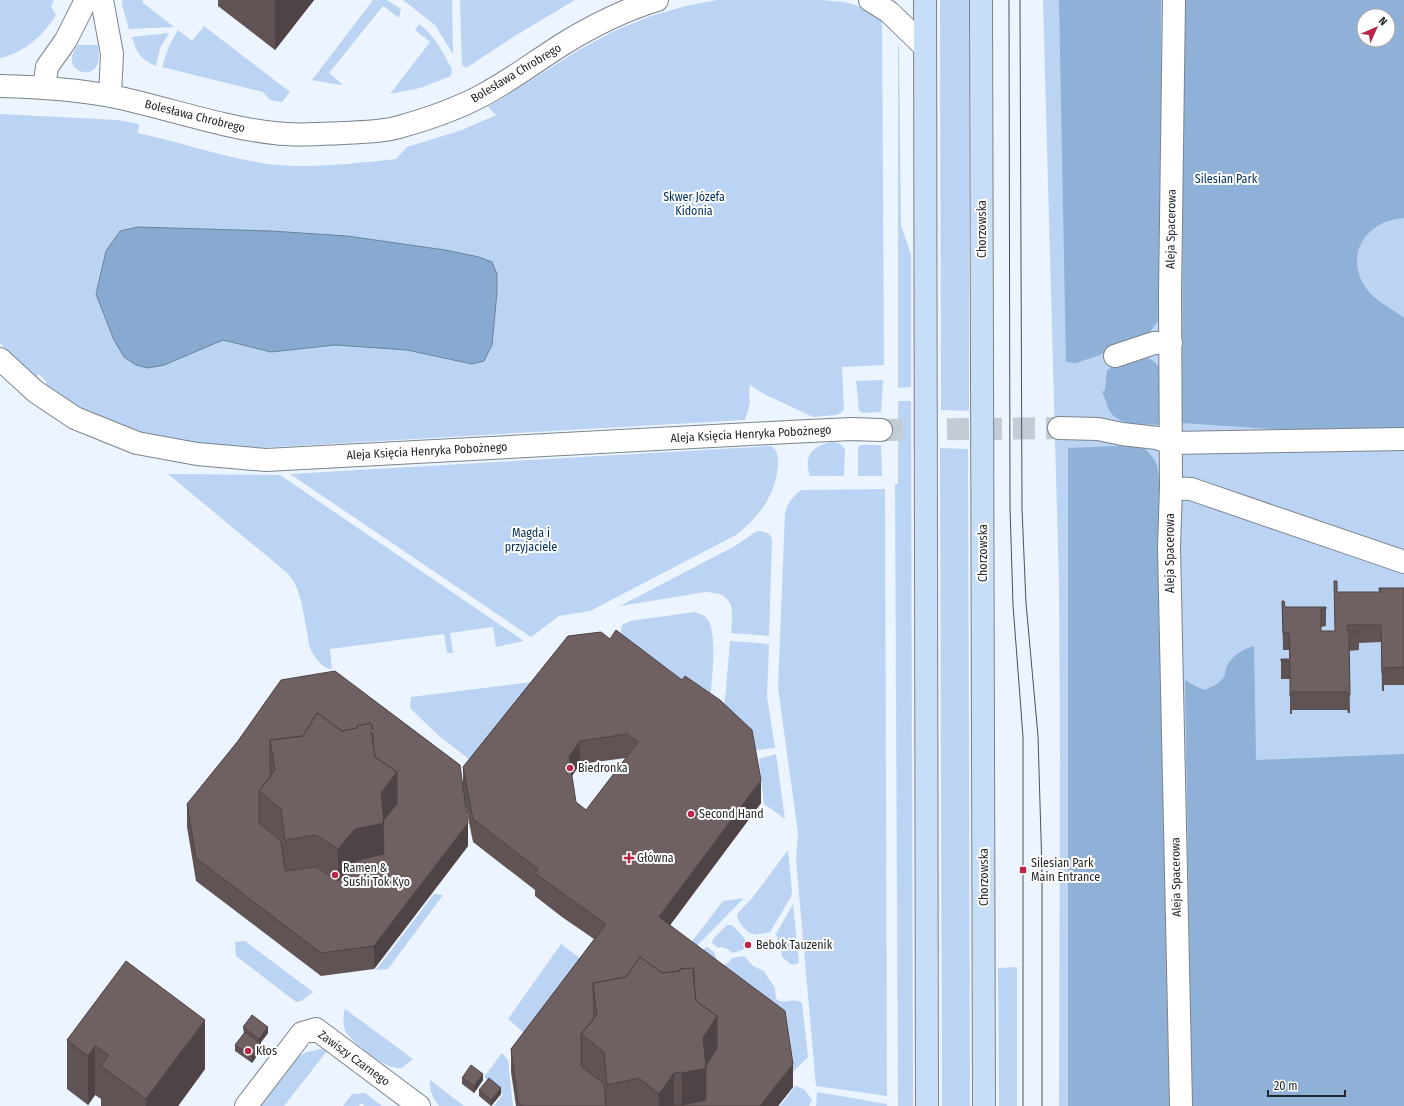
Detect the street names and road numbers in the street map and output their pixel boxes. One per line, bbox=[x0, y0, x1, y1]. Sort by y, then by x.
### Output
street label: Bolesława Chrobrego bbox=[468, 40, 564, 106]
street label: Bolesława Chrobrego bbox=[143, 97, 247, 135]
street label: Aleja Spacerowa bbox=[1163, 189, 1179, 269]
street label: Chorzowska bbox=[975, 200, 989, 258]
street label: Aleja Księcia Henryka Pobożnego bbox=[670, 423, 832, 445]
street label: Aleja Księcia Henryka Pobożnego bbox=[346, 440, 508, 462]
street label: Aleja Spacerowa bbox=[1163, 513, 1177, 593]
street label: Chorzowska bbox=[976, 524, 990, 582]
street label: Aleja Spacerowa bbox=[1168, 837, 1184, 917]
street label: Chorzowska bbox=[977, 848, 991, 906]
street label: Zawiszy Czarnego bbox=[316, 1027, 392, 1089]

